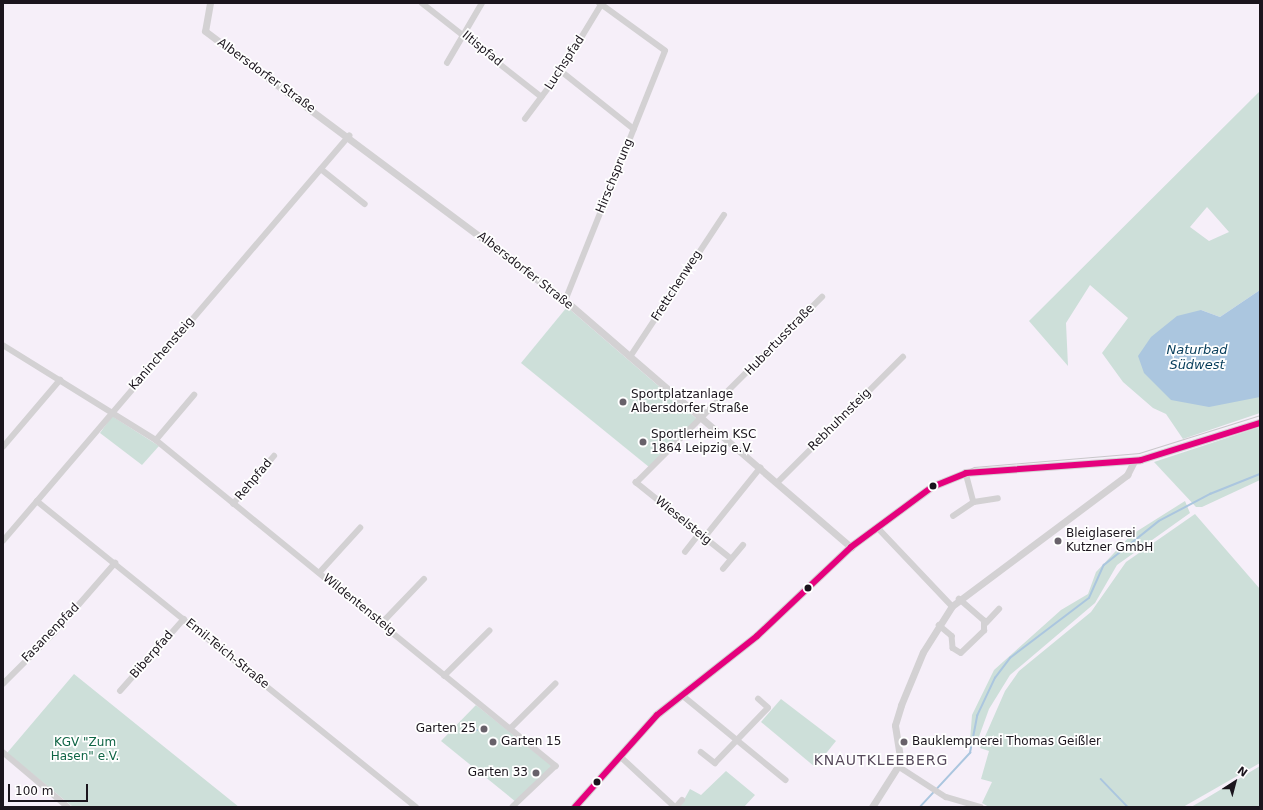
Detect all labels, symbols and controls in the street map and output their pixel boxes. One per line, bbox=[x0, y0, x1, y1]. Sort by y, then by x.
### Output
street label: Iltispfad bbox=[459, 28, 505, 70]
street label: Luchspfad bbox=[542, 33, 588, 93]
street label: Albersdorfer Straße bbox=[214, 36, 318, 116]
street label: Hirschsprung bbox=[593, 137, 637, 215]
street label: Albersdorfer Straße bbox=[474, 229, 576, 313]
street label: Frettchenweg bbox=[649, 248, 705, 324]
street label: Hubertusstraße bbox=[742, 301, 818, 379]
street label: Kaninchensteig bbox=[126, 315, 198, 393]
water label: Naturbad Südwest bbox=[1167, 343, 1227, 374]
street label: Rebhuhnsteig bbox=[806, 386, 874, 454]
place label: Sportplatzanlage Albersdorfer Straße bbox=[631, 388, 749, 416]
marker: Sportplatzanlage Albersdorfer Straße bbox=[618, 397, 628, 407]
place label: Sportlerheim KSC 1864 Leipzig e.V. bbox=[651, 428, 756, 456]
marker: Sportlerheim KSC 1864 Leipzig e.V. bbox=[638, 437, 648, 447]
street label: Rehpfad bbox=[233, 456, 275, 504]
unlabelled marker bbox=[928, 481, 938, 491]
street label: Wieselsteig bbox=[652, 494, 714, 548]
place label: Bleiglaserei Kutzner GmbH bbox=[1066, 527, 1153, 555]
marker: Bleiglaserei Kutzner GmbH bbox=[1053, 536, 1063, 546]
street label: Wildentensteig bbox=[320, 571, 398, 639]
unlabelled marker bbox=[803, 583, 813, 593]
street label: Fasanenpfad bbox=[19, 601, 83, 665]
street label: Emil-Teich-Straße bbox=[182, 616, 272, 692]
street label: Biberpfad bbox=[127, 628, 177, 682]
place label: Garten 25 bbox=[416, 722, 476, 736]
marker: Garten 25 bbox=[479, 724, 489, 734]
place label: Garten 15 bbox=[501, 735, 561, 749]
place label: Bauklempnerei Thomas Geißler bbox=[912, 735, 1101, 749]
park label: KGV "Zum Hasen" e.V. bbox=[51, 736, 119, 764]
marker: Garten 15 bbox=[488, 737, 498, 747]
marker: Bauklempnerei Thomas Geißler bbox=[899, 737, 909, 747]
district label: KNAUTKLEEBERG bbox=[814, 752, 948, 768]
north arrow bbox=[1215, 762, 1255, 802]
text: N bbox=[1235, 764, 1250, 780]
place label: Garten 33 bbox=[468, 766, 528, 780]
marker: Garten 33 bbox=[531, 768, 541, 778]
scale bar bbox=[10, 776, 90, 802]
unlabelled marker bbox=[592, 777, 602, 787]
text: 100 m bbox=[15, 784, 53, 798]

